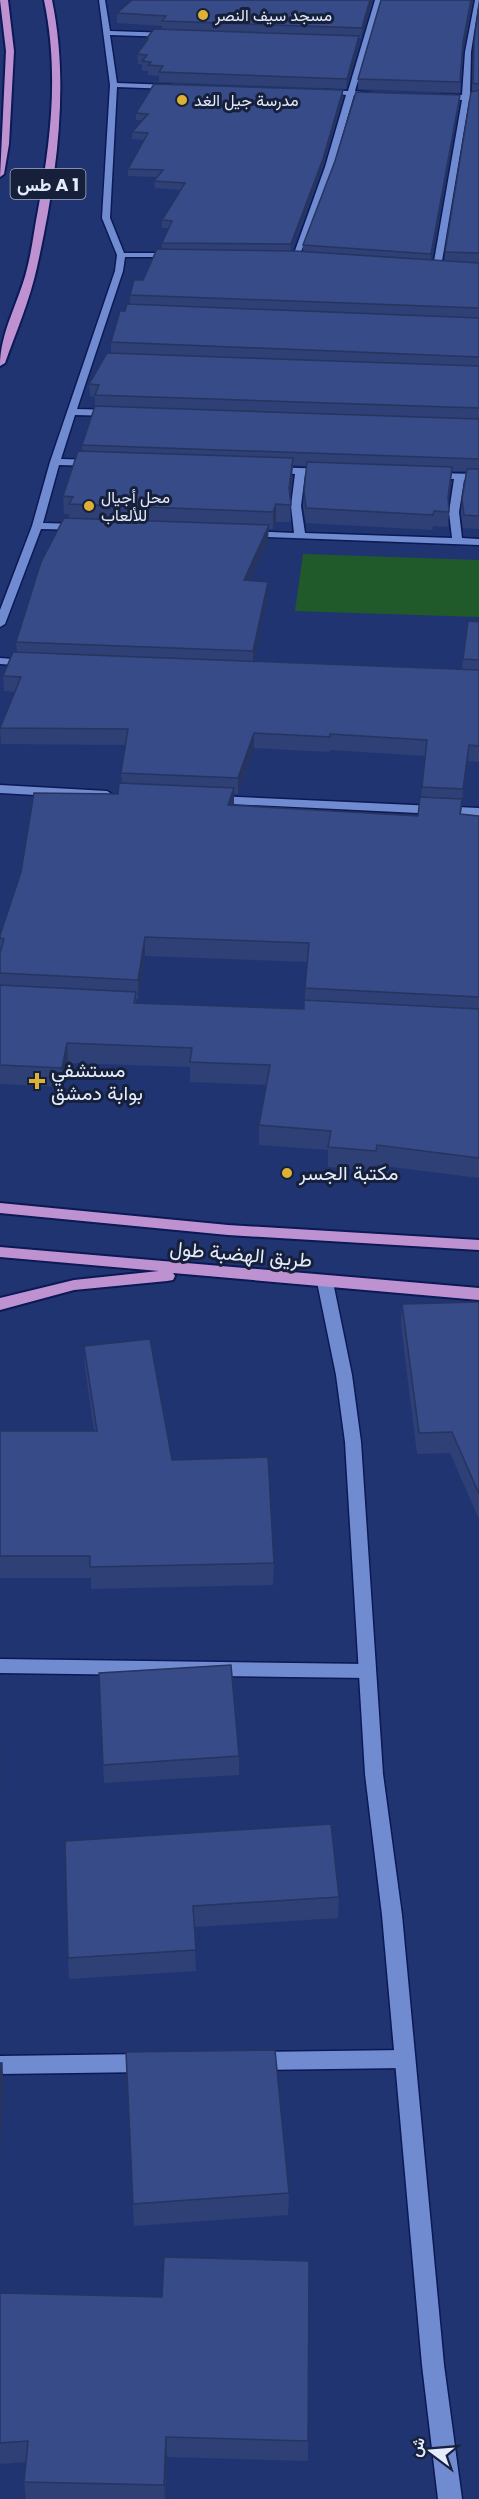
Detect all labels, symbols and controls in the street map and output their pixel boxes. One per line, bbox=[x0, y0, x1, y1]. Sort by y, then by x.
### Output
place label: مسجد سيف النصر bbox=[214, 4, 332, 27]
marker: مسجد سيف النصر bbox=[196, 8, 210, 22]
place label: مدرسة جيل الغد bbox=[194, 89, 299, 112]
marker: مدرسة جيل الغد bbox=[175, 93, 189, 107]
road number: طس A 1 bbox=[10, 169, 86, 199]
place label: محل أجيال للألعاب bbox=[101, 486, 170, 527]
marker: محل أجيال للألعاب bbox=[82, 499, 96, 513]
place label: مستشفي بوابة دمشق bbox=[51, 1056, 143, 1107]
marker: مستشفي بوابة دمشق bbox=[28, 1072, 46, 1090]
place label: مكتبة الجسر bbox=[298, 1159, 398, 1187]
marker: مكتبة الجسر bbox=[280, 1166, 294, 1180]
street label: طريق الهضبة طول bbox=[169, 1234, 313, 1274]
north arrow bbox=[401, 2421, 461, 2481]
text: ش bbox=[403, 2435, 431, 2459]

